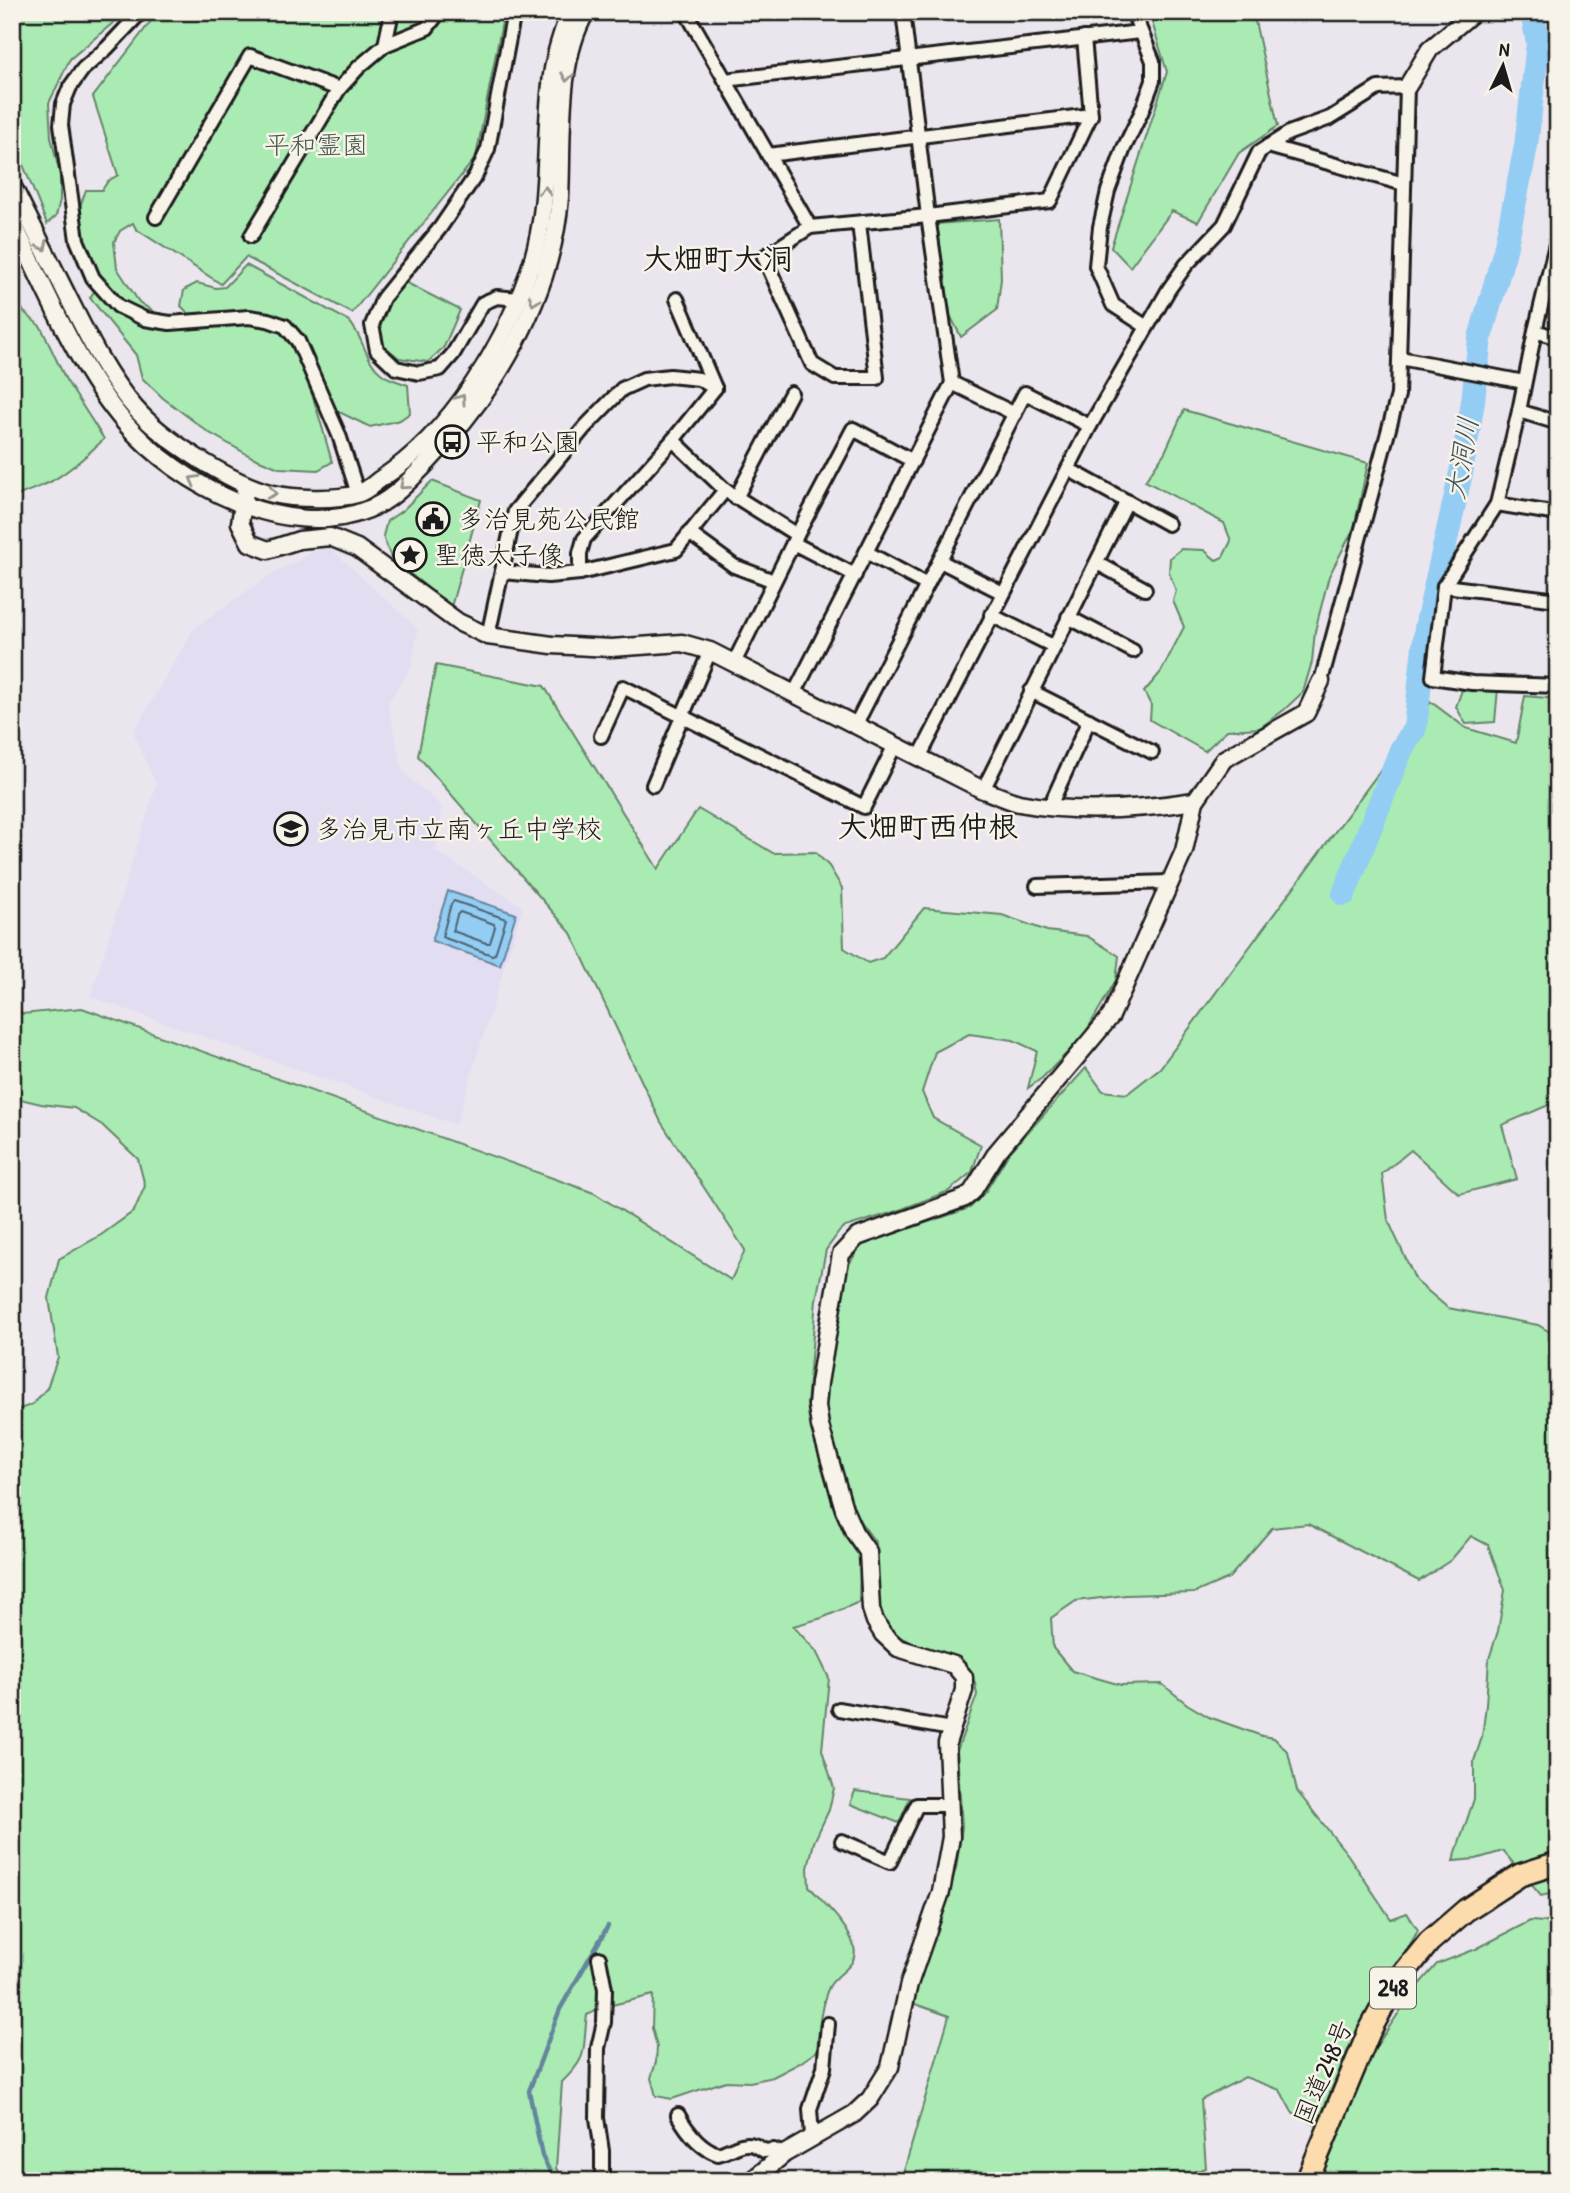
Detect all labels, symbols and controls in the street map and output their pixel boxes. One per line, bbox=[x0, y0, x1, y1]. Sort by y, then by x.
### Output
north arrow bbox=[1468, 32, 1538, 102]
text: N bbox=[1498, 36, 1511, 62]
one-way arrow bbox=[560, 71, 575, 83]
park label: 平和霊園 bbox=[264, 127, 368, 162]
one-way arrow bbox=[538, 185, 553, 197]
district label: 大畑町大洞 bbox=[643, 238, 793, 278]
one-way arrow bbox=[34, 239, 48, 251]
one-way arrow bbox=[529, 294, 543, 306]
one-way arrow bbox=[453, 394, 465, 407]
water label: 大洞川 bbox=[1435, 413, 1487, 503]
bus stop icon: 平和公園 bbox=[433, 423, 471, 461]
place label: 平和公園 bbox=[476, 424, 580, 459]
one-way arrow bbox=[189, 475, 201, 488]
one-way arrow bbox=[399, 477, 412, 489]
one-way arrow bbox=[266, 484, 278, 499]
public building icon: 多治見苑公民館 bbox=[414, 500, 452, 538]
place label: 多治見苑公民館 bbox=[458, 501, 640, 536]
place icon: 聖徳太子像 bbox=[391, 536, 429, 574]
place label: 聖徳太子像 bbox=[434, 537, 564, 572]
district label: 大畑町西仲根 bbox=[838, 806, 1018, 846]
school or university icon: 多治見市立南ヶ丘中学校 bbox=[272, 810, 310, 848]
place label: 多治見市立南ヶ丘中学校 bbox=[316, 811, 602, 846]
road number: 248 bbox=[1370, 1968, 1416, 2008]
street label: 国道248号 bbox=[1285, 2014, 1360, 2130]

